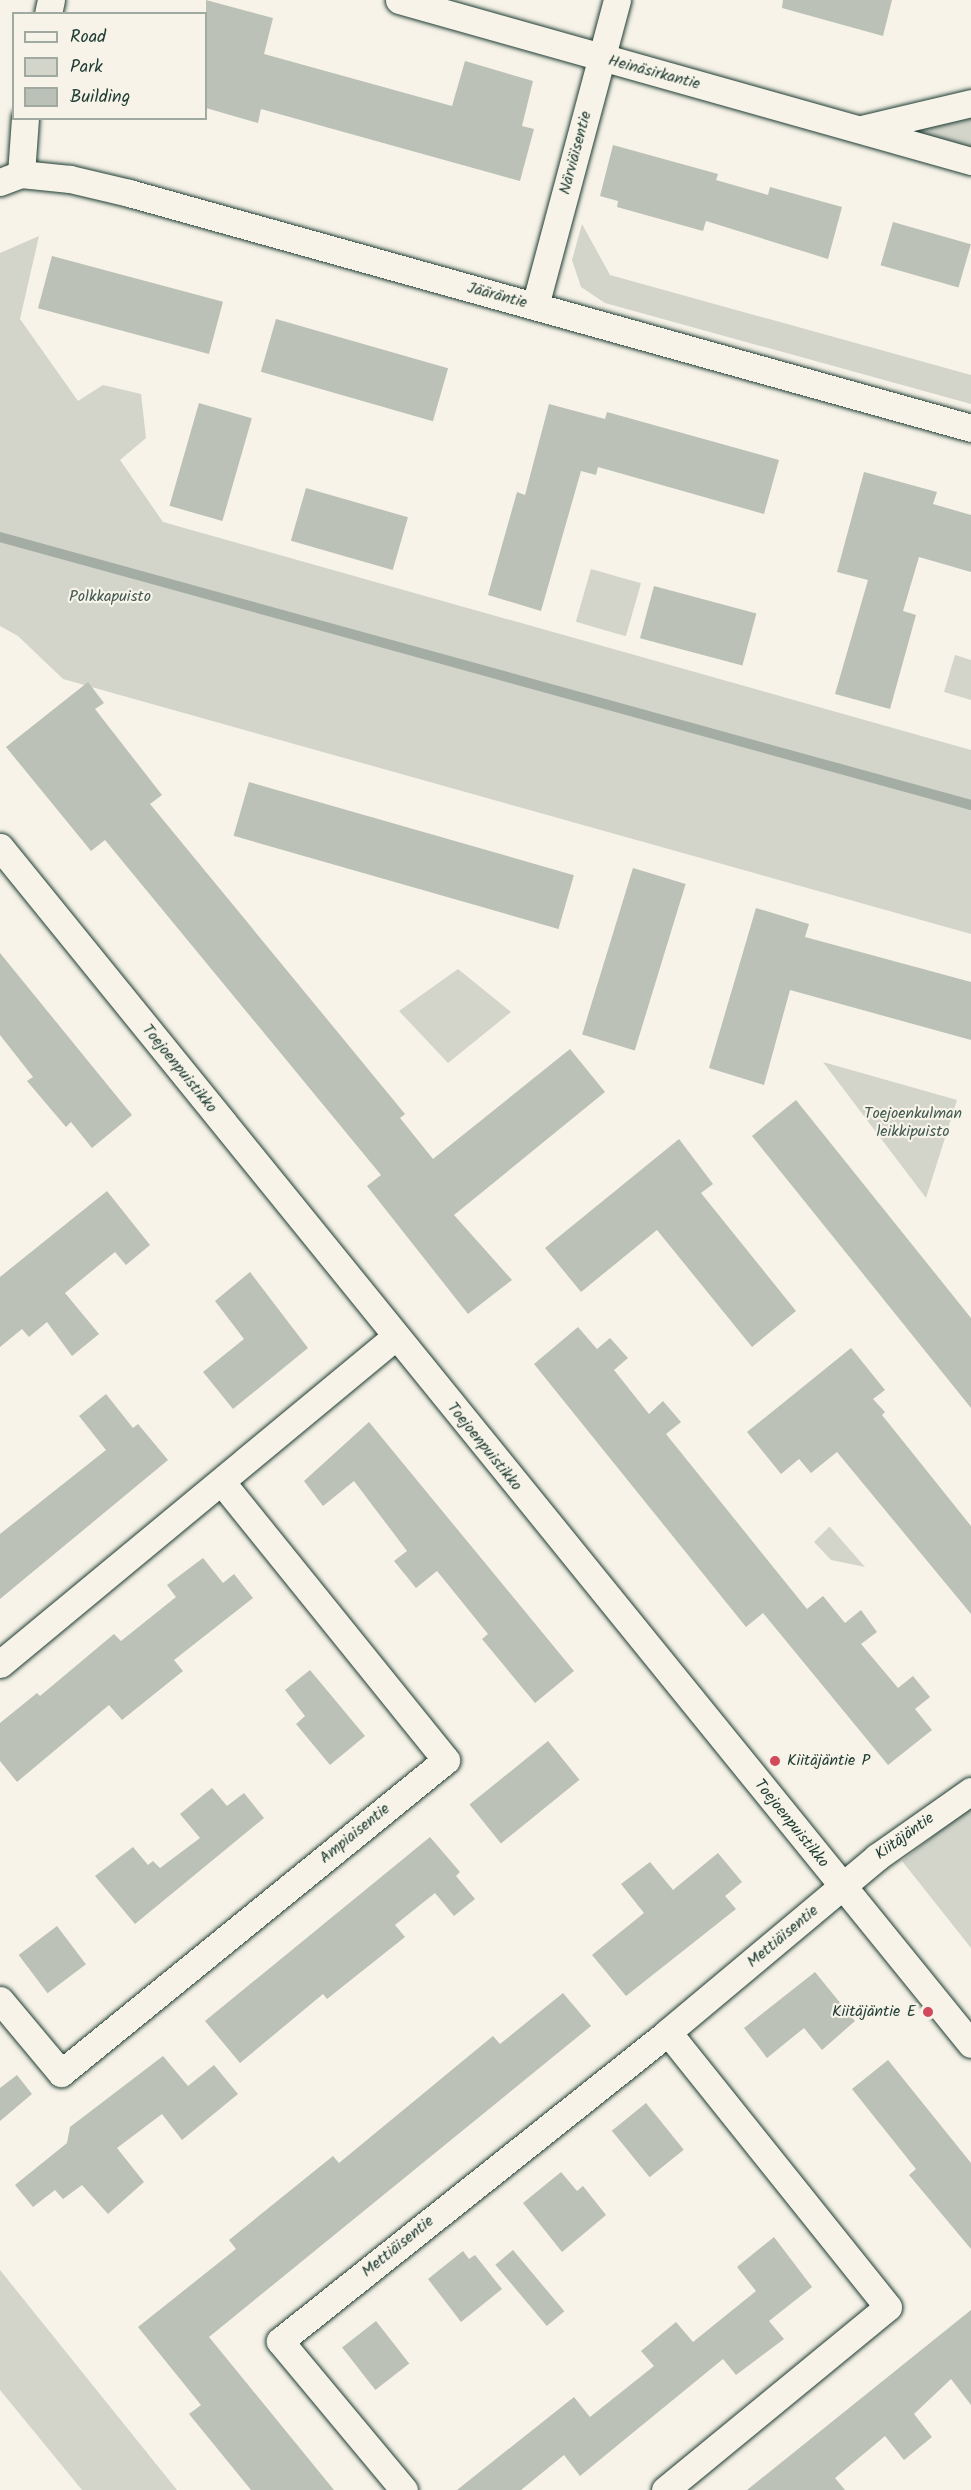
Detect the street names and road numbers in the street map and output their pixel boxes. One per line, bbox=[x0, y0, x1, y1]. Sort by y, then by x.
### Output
street label: Heinäsirkantie bbox=[606, 52, 702, 94]
street label: Närviäisentie bbox=[556, 109, 596, 197]
street label: Jääräntie bbox=[465, 279, 529, 313]
street label: Toejoenpuistikko bbox=[137, 1021, 221, 1117]
street label: Toejoenpuistikko bbox=[442, 1399, 526, 1495]
street label: Toejoenpuistikko bbox=[749, 1776, 833, 1872]
street label: Ampiaisentie bbox=[316, 1800, 394, 1868]
street label: Kiitäjäntie bbox=[872, 1809, 938, 1865]
street label: Mettiäisentie bbox=[743, 1902, 823, 1972]
street label: Mettiäisentie bbox=[358, 2212, 438, 2282]

